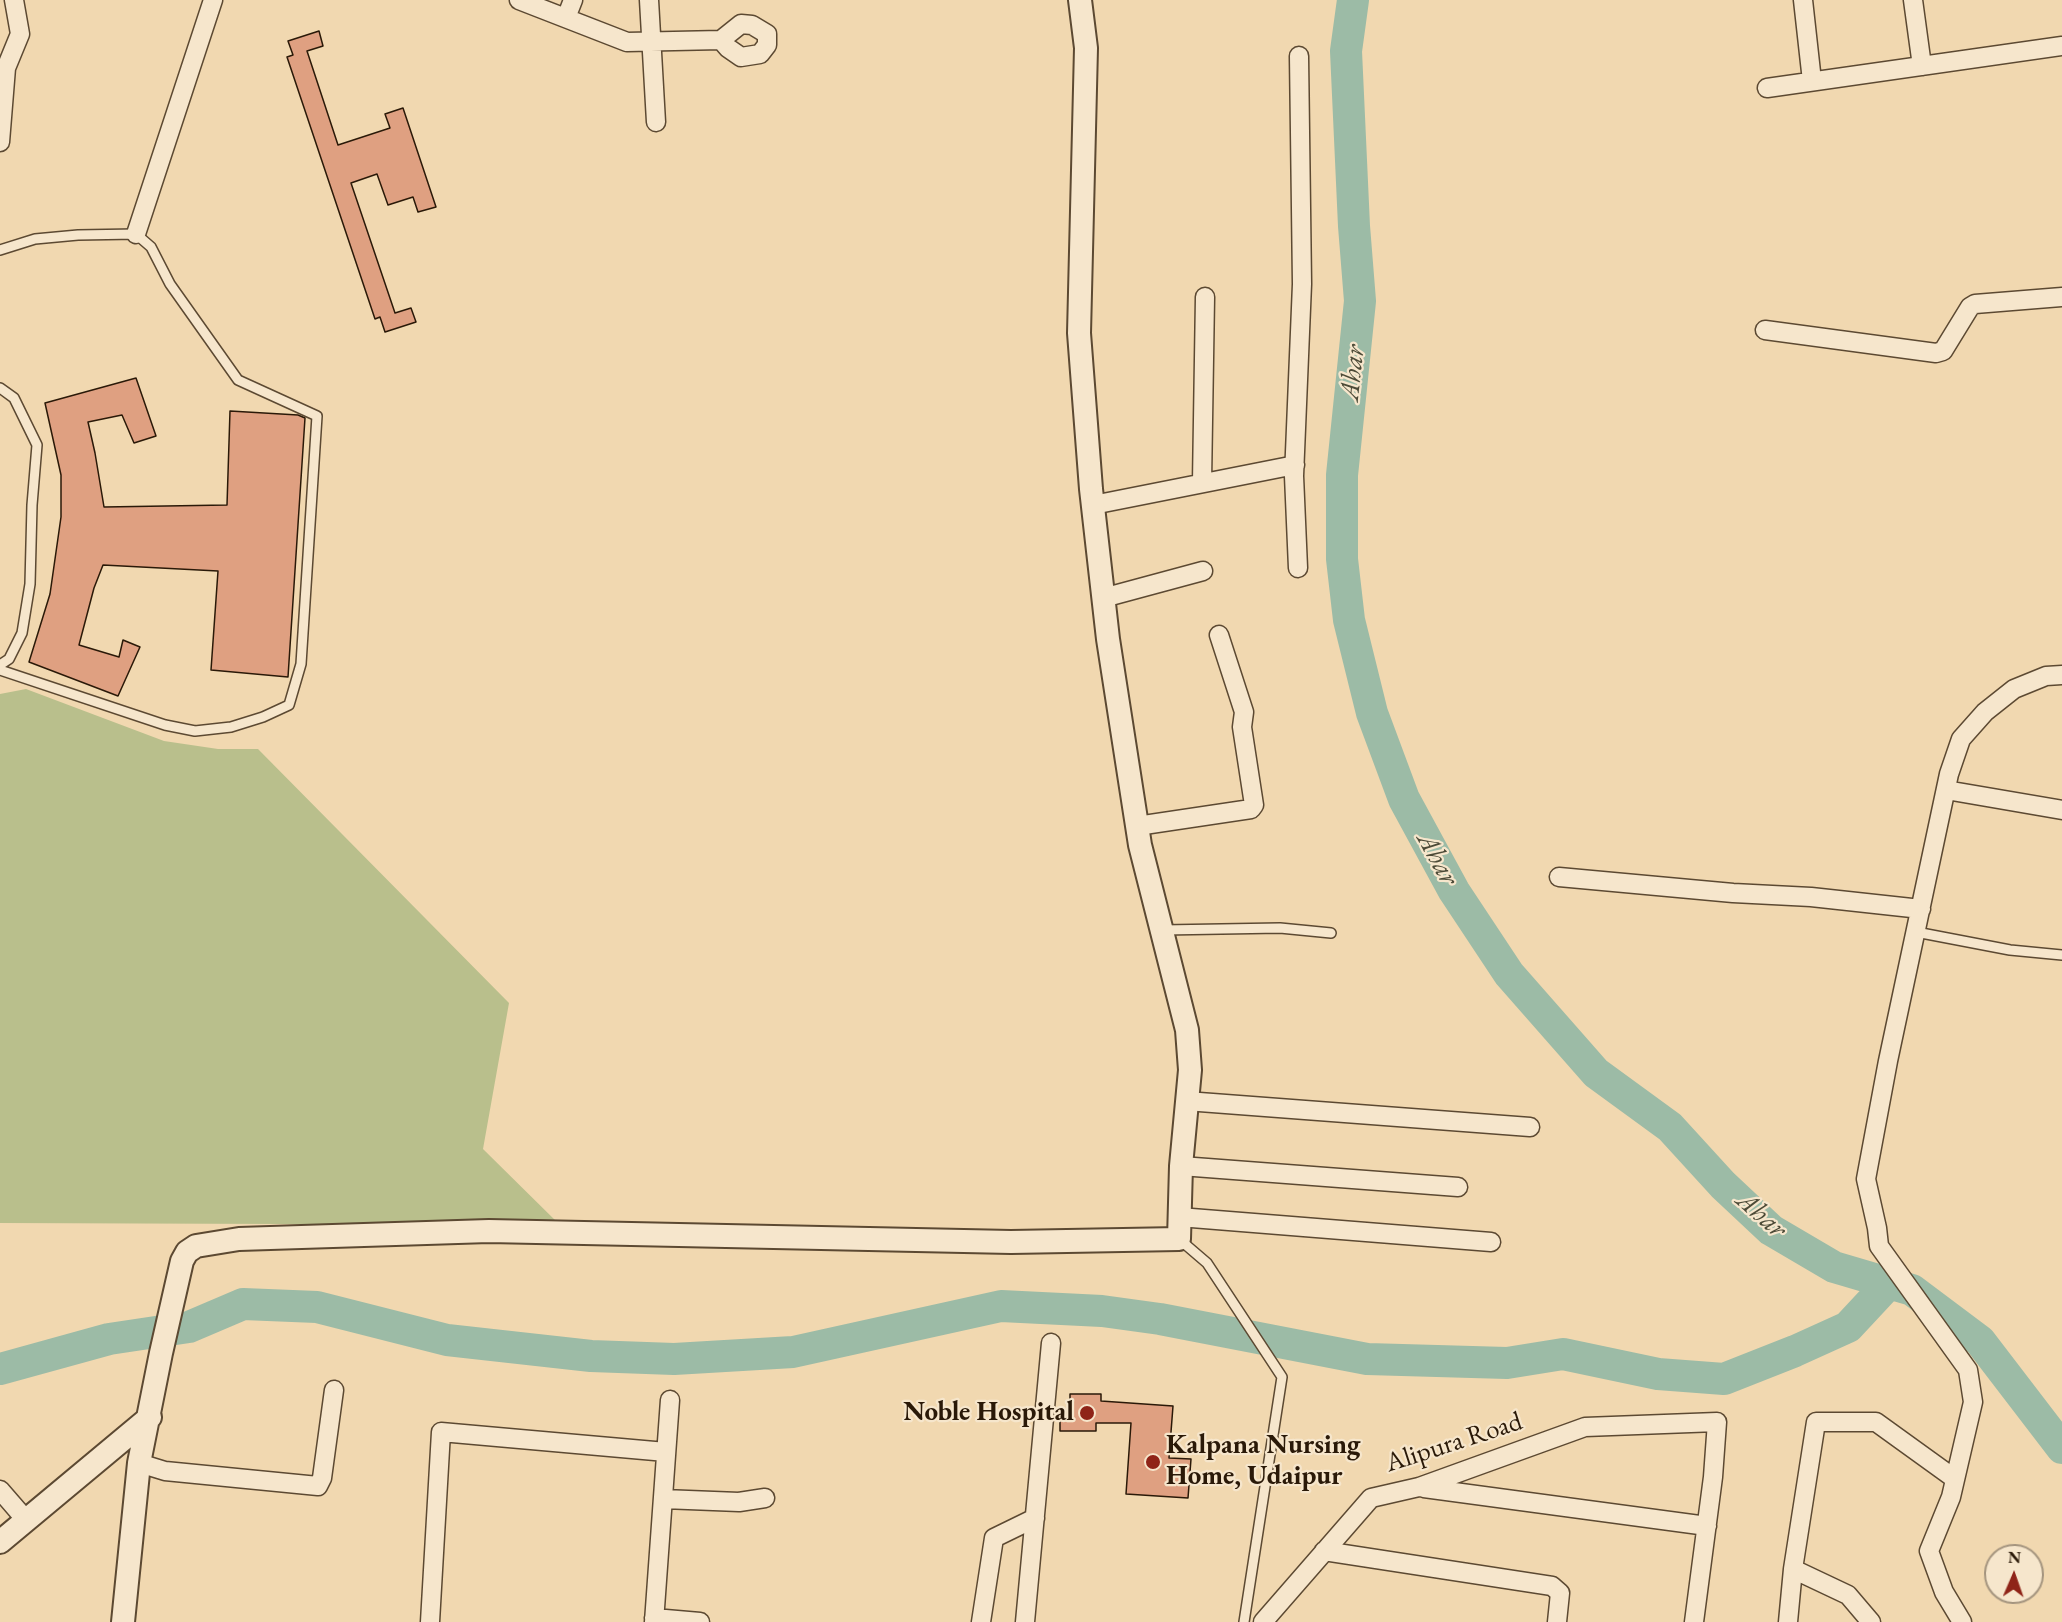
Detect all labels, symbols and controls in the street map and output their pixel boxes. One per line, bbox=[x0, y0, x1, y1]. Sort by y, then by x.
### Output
water label: Ahar bbox=[1333, 343, 1373, 403]
water label: Ahar bbox=[1409, 826, 1465, 892]
water label: Ahar bbox=[1729, 1184, 1793, 1246]
place label: Noble Hospital bbox=[903, 1397, 1074, 1429]
marker: Noble Hospital bbox=[1078, 1404, 1096, 1422]
street label: Alipura Road bbox=[1382, 1406, 1526, 1480]
place label: Kalpana Nursing Home, Udaipur bbox=[1166, 1430, 1361, 1493]
marker: Kalpana Nursing Home, Udaipur bbox=[1144, 1453, 1162, 1471]
north arrow bbox=[1984, 1544, 2044, 1604]
text: N bbox=[2008, 1547, 2021, 1568]

